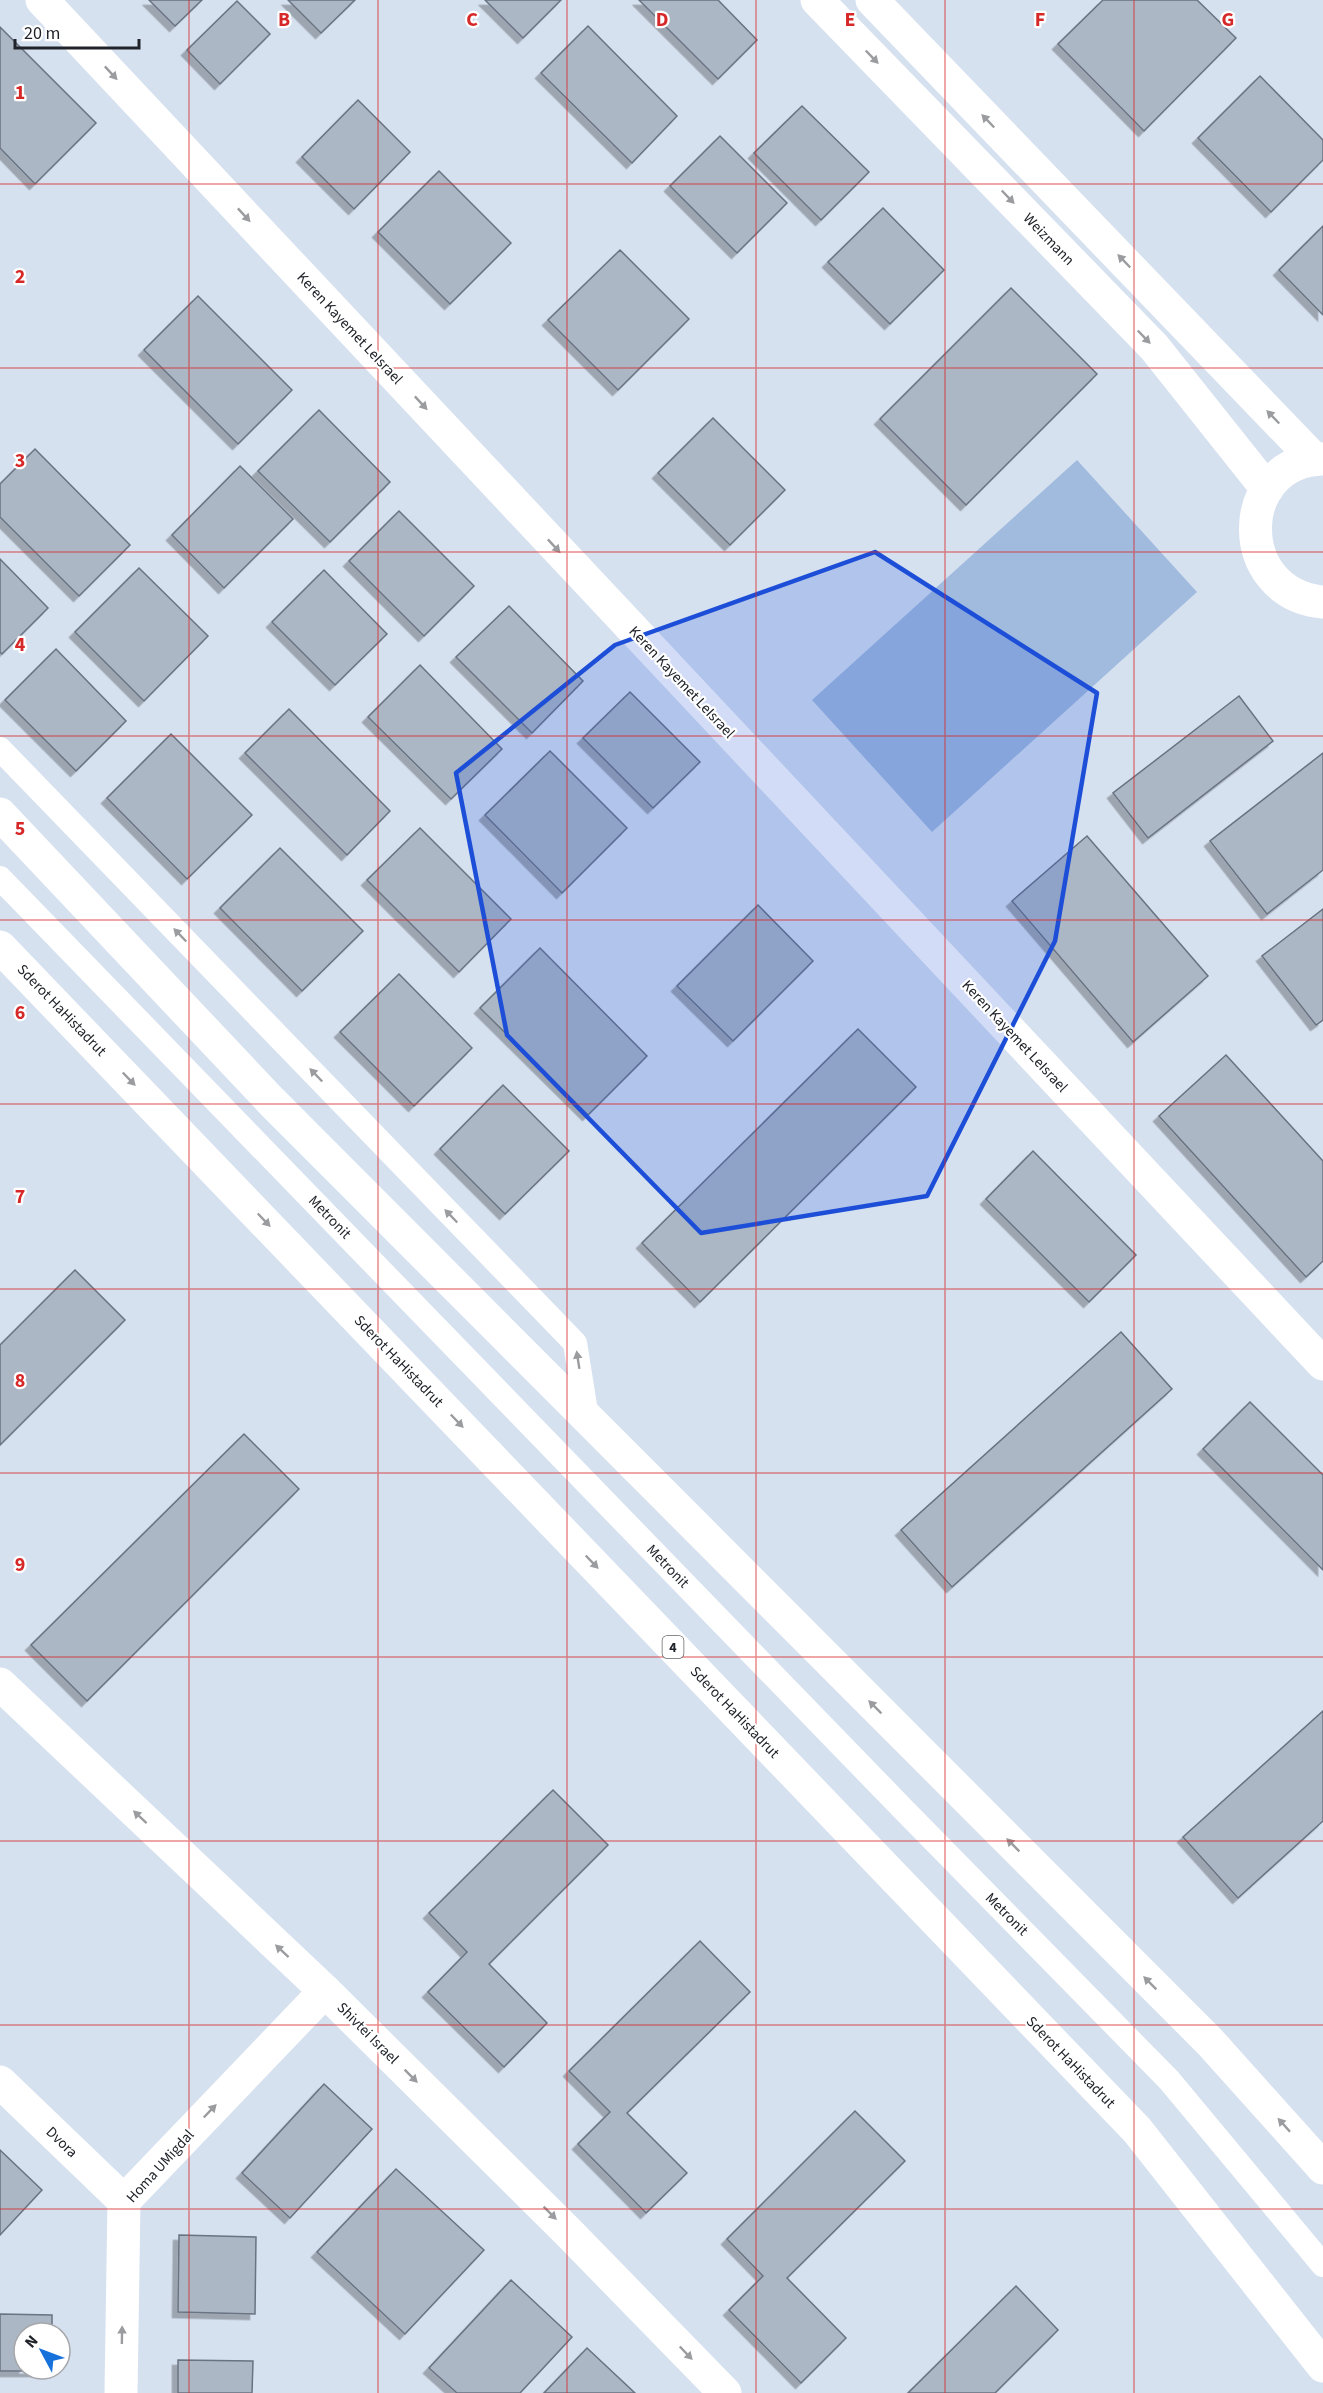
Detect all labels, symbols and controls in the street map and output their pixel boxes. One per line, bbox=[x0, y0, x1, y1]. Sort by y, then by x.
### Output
text: B bbox=[278, 6, 290, 34]
text: C bbox=[466, 6, 478, 34]
text: D bbox=[656, 6, 668, 34]
text: E bbox=[845, 6, 855, 34]
text: F bbox=[1035, 6, 1045, 34]
text: G bbox=[1222, 6, 1234, 34]
scale bar bbox=[15, 12, 140, 50]
text: 20 m bbox=[24, 21, 60, 46]
one-way arrow bbox=[865, 49, 878, 64]
one-way arrow bbox=[104, 66, 118, 81]
text: 1 bbox=[15, 79, 25, 107]
one-way arrow bbox=[982, 114, 996, 128]
one-way arrow bbox=[1001, 189, 1015, 204]
one-way arrow bbox=[237, 208, 251, 223]
street label: Weizmann bbox=[1018, 208, 1079, 270]
one-way arrow bbox=[1117, 255, 1131, 269]
text: 2 bbox=[15, 263, 25, 291]
street label: Keren Kayemet LeIsrael bbox=[292, 268, 407, 389]
one-way arrow bbox=[1137, 329, 1151, 344]
one-way arrow bbox=[414, 396, 428, 411]
one-way arrow bbox=[1267, 410, 1281, 424]
text: 3 bbox=[15, 447, 25, 475]
one-way arrow bbox=[547, 538, 561, 552]
street label: Keren Kayemet LeIsrael bbox=[624, 622, 739, 743]
text: 4 bbox=[15, 631, 26, 659]
text: 5 bbox=[15, 815, 25, 843]
one-way arrow bbox=[174, 929, 188, 943]
street label: Sderot HaHistadrut bbox=[12, 960, 111, 1061]
street label: Keren Kayemet LeIsrael bbox=[957, 976, 1072, 1097]
text: 6 bbox=[15, 999, 25, 1027]
one-way arrow bbox=[309, 1069, 323, 1083]
one-way arrow bbox=[121, 1072, 135, 1086]
text: 7 bbox=[15, 1183, 25, 1211]
street label: Metronit bbox=[304, 1191, 356, 1244]
one-way arrow bbox=[445, 1209, 459, 1223]
one-way arrow bbox=[256, 1213, 270, 1227]
street label: Sderot HaHistadrut bbox=[349, 1311, 448, 1412]
one-way arrow bbox=[573, 1351, 582, 1370]
text: 8 bbox=[15, 1367, 25, 1395]
one-way arrow bbox=[449, 1414, 463, 1428]
street label: Metronit bbox=[642, 1540, 694, 1593]
text: 9 bbox=[15, 1551, 25, 1579]
one-way arrow bbox=[584, 1555, 598, 1569]
road number: 4 bbox=[662, 1636, 684, 1658]
street label: Sderot HaHistadrut bbox=[685, 1662, 784, 1763]
one-way arrow bbox=[868, 1700, 882, 1714]
one-way arrow bbox=[134, 1810, 148, 1824]
one-way arrow bbox=[1006, 1838, 1020, 1852]
street label: Metronit bbox=[980, 1888, 1033, 1941]
one-way arrow bbox=[275, 1944, 289, 1958]
one-way arrow bbox=[1144, 1976, 1158, 1990]
street label: Shivtei Israel bbox=[332, 1998, 403, 2069]
street label: Sderot HaHistadrut bbox=[1021, 2012, 1120, 2113]
one-way arrow bbox=[403, 2069, 417, 2083]
one-way arrow bbox=[203, 2103, 217, 2118]
one-way arrow bbox=[1277, 2117, 1291, 2132]
street label: Dvora bbox=[41, 2122, 82, 2163]
street label: Homa UMigdal bbox=[122, 2125, 199, 2208]
one-way arrow bbox=[542, 2206, 556, 2220]
north arrow bbox=[12, 2321, 72, 2381]
one-way arrow bbox=[117, 2325, 127, 2344]
text: N bbox=[20, 2331, 43, 2353]
one-way arrow bbox=[679, 2345, 693, 2360]

